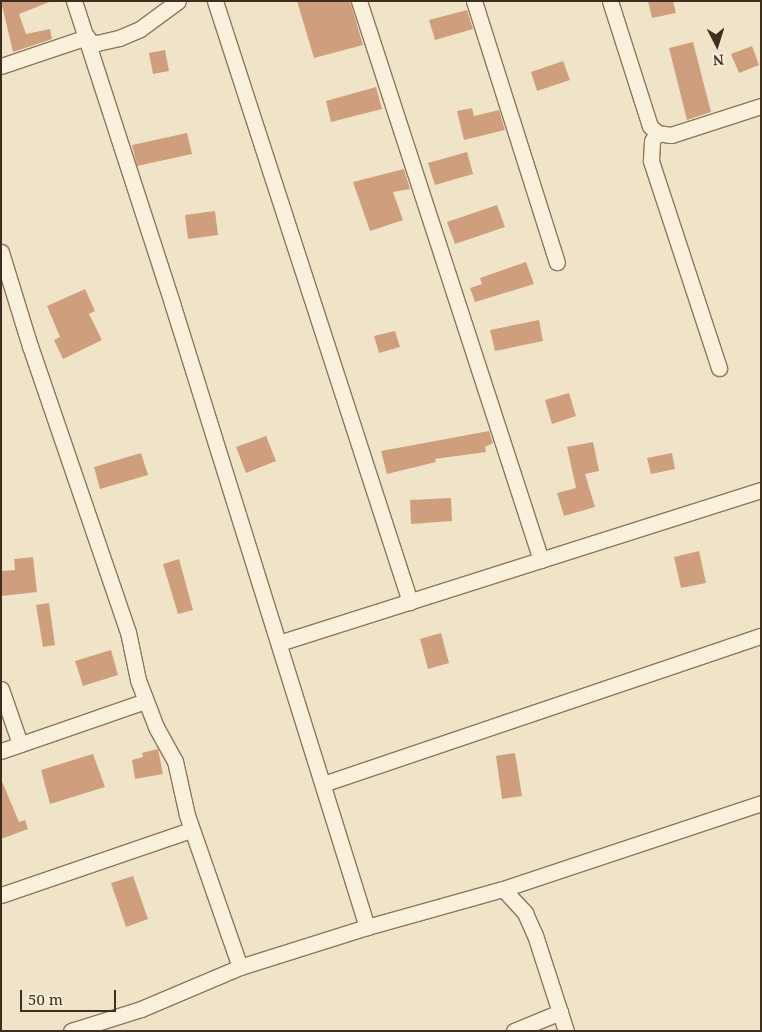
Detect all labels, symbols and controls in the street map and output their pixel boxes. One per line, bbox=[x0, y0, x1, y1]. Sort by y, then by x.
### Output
north arrow bbox=[692, 20, 742, 70]
text: N bbox=[712, 50, 725, 70]
scale bar bbox=[22, 980, 119, 1012]
text: 50 m bbox=[28, 989, 63, 1009]

